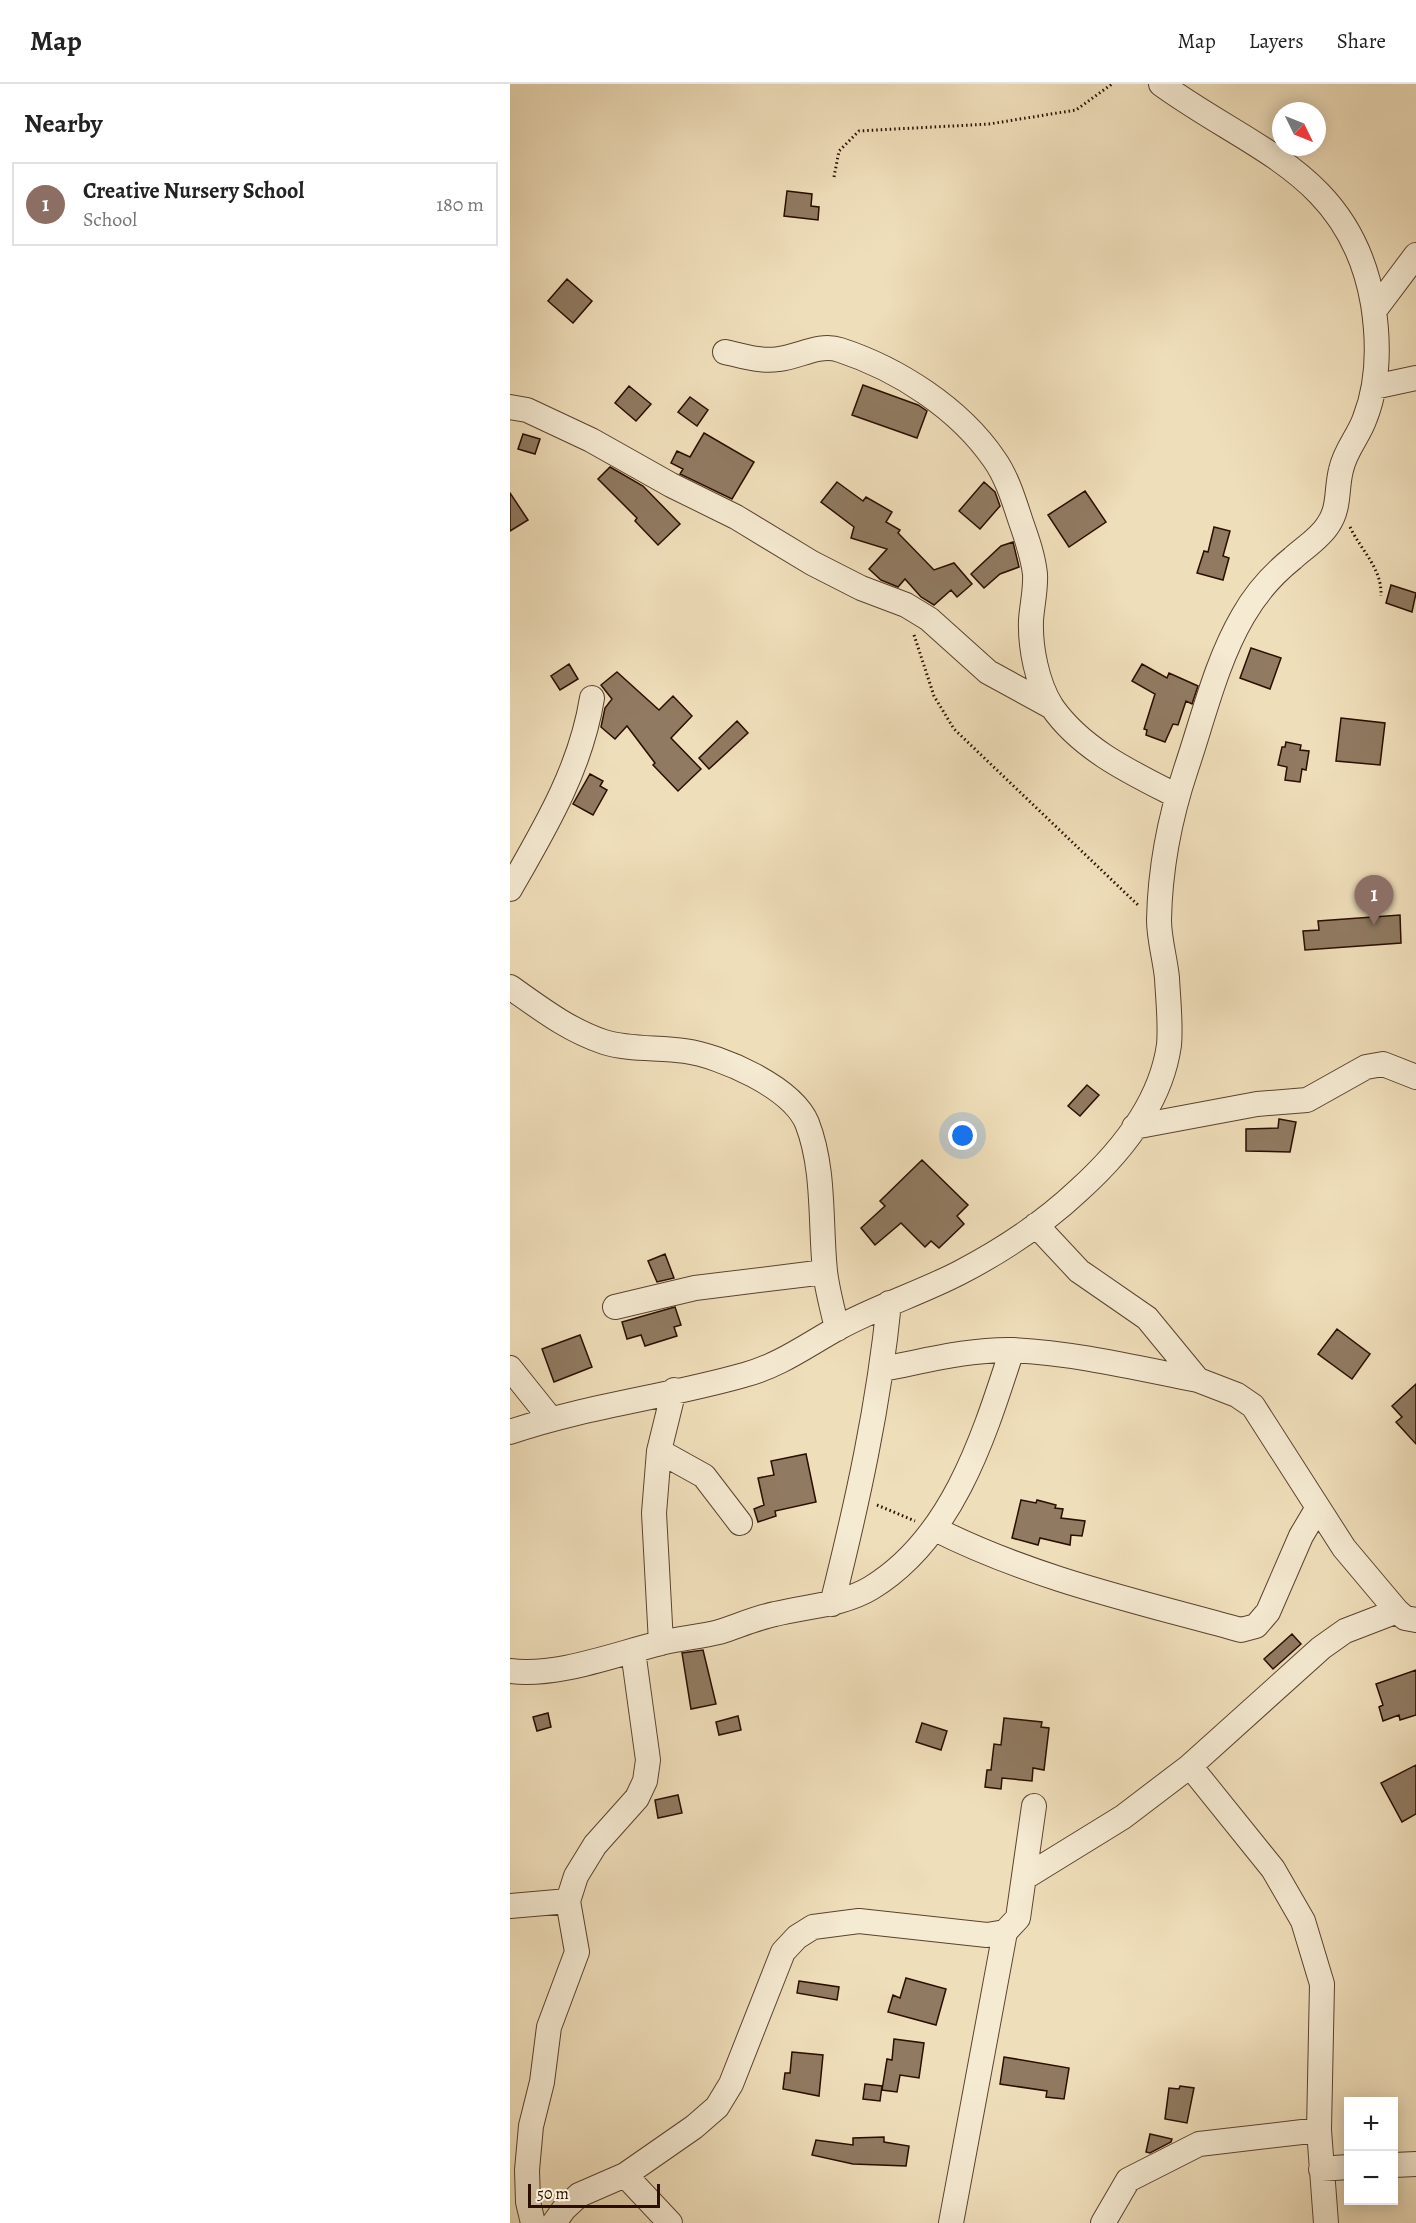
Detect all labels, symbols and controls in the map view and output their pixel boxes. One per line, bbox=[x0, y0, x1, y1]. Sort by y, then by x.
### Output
text: Map bbox=[30, 22, 82, 60]
text: Map bbox=[1177, 27, 1216, 55]
text: Layers bbox=[1249, 27, 1304, 55]
text: Share bbox=[1337, 27, 1386, 55]
north arrow bbox=[1272, 102, 1326, 156]
text: Nearby bbox=[24, 106, 103, 141]
text: Creative Nursery School bbox=[83, 176, 304, 206]
text: 1 bbox=[42, 191, 49, 218]
text: 180 m bbox=[436, 191, 484, 218]
text: School bbox=[83, 206, 137, 233]
pin: 1 bbox=[1354, 876, 1394, 925]
your location bbox=[948, 1121, 977, 1150]
map controls bbox=[1344, 2097, 1398, 2205]
button: + bbox=[1344, 2097, 1398, 2151]
button: − bbox=[1344, 2151, 1398, 2205]
scale bar bbox=[528, 2181, 660, 2208]
text: 50 m bbox=[537, 2183, 569, 2205]

